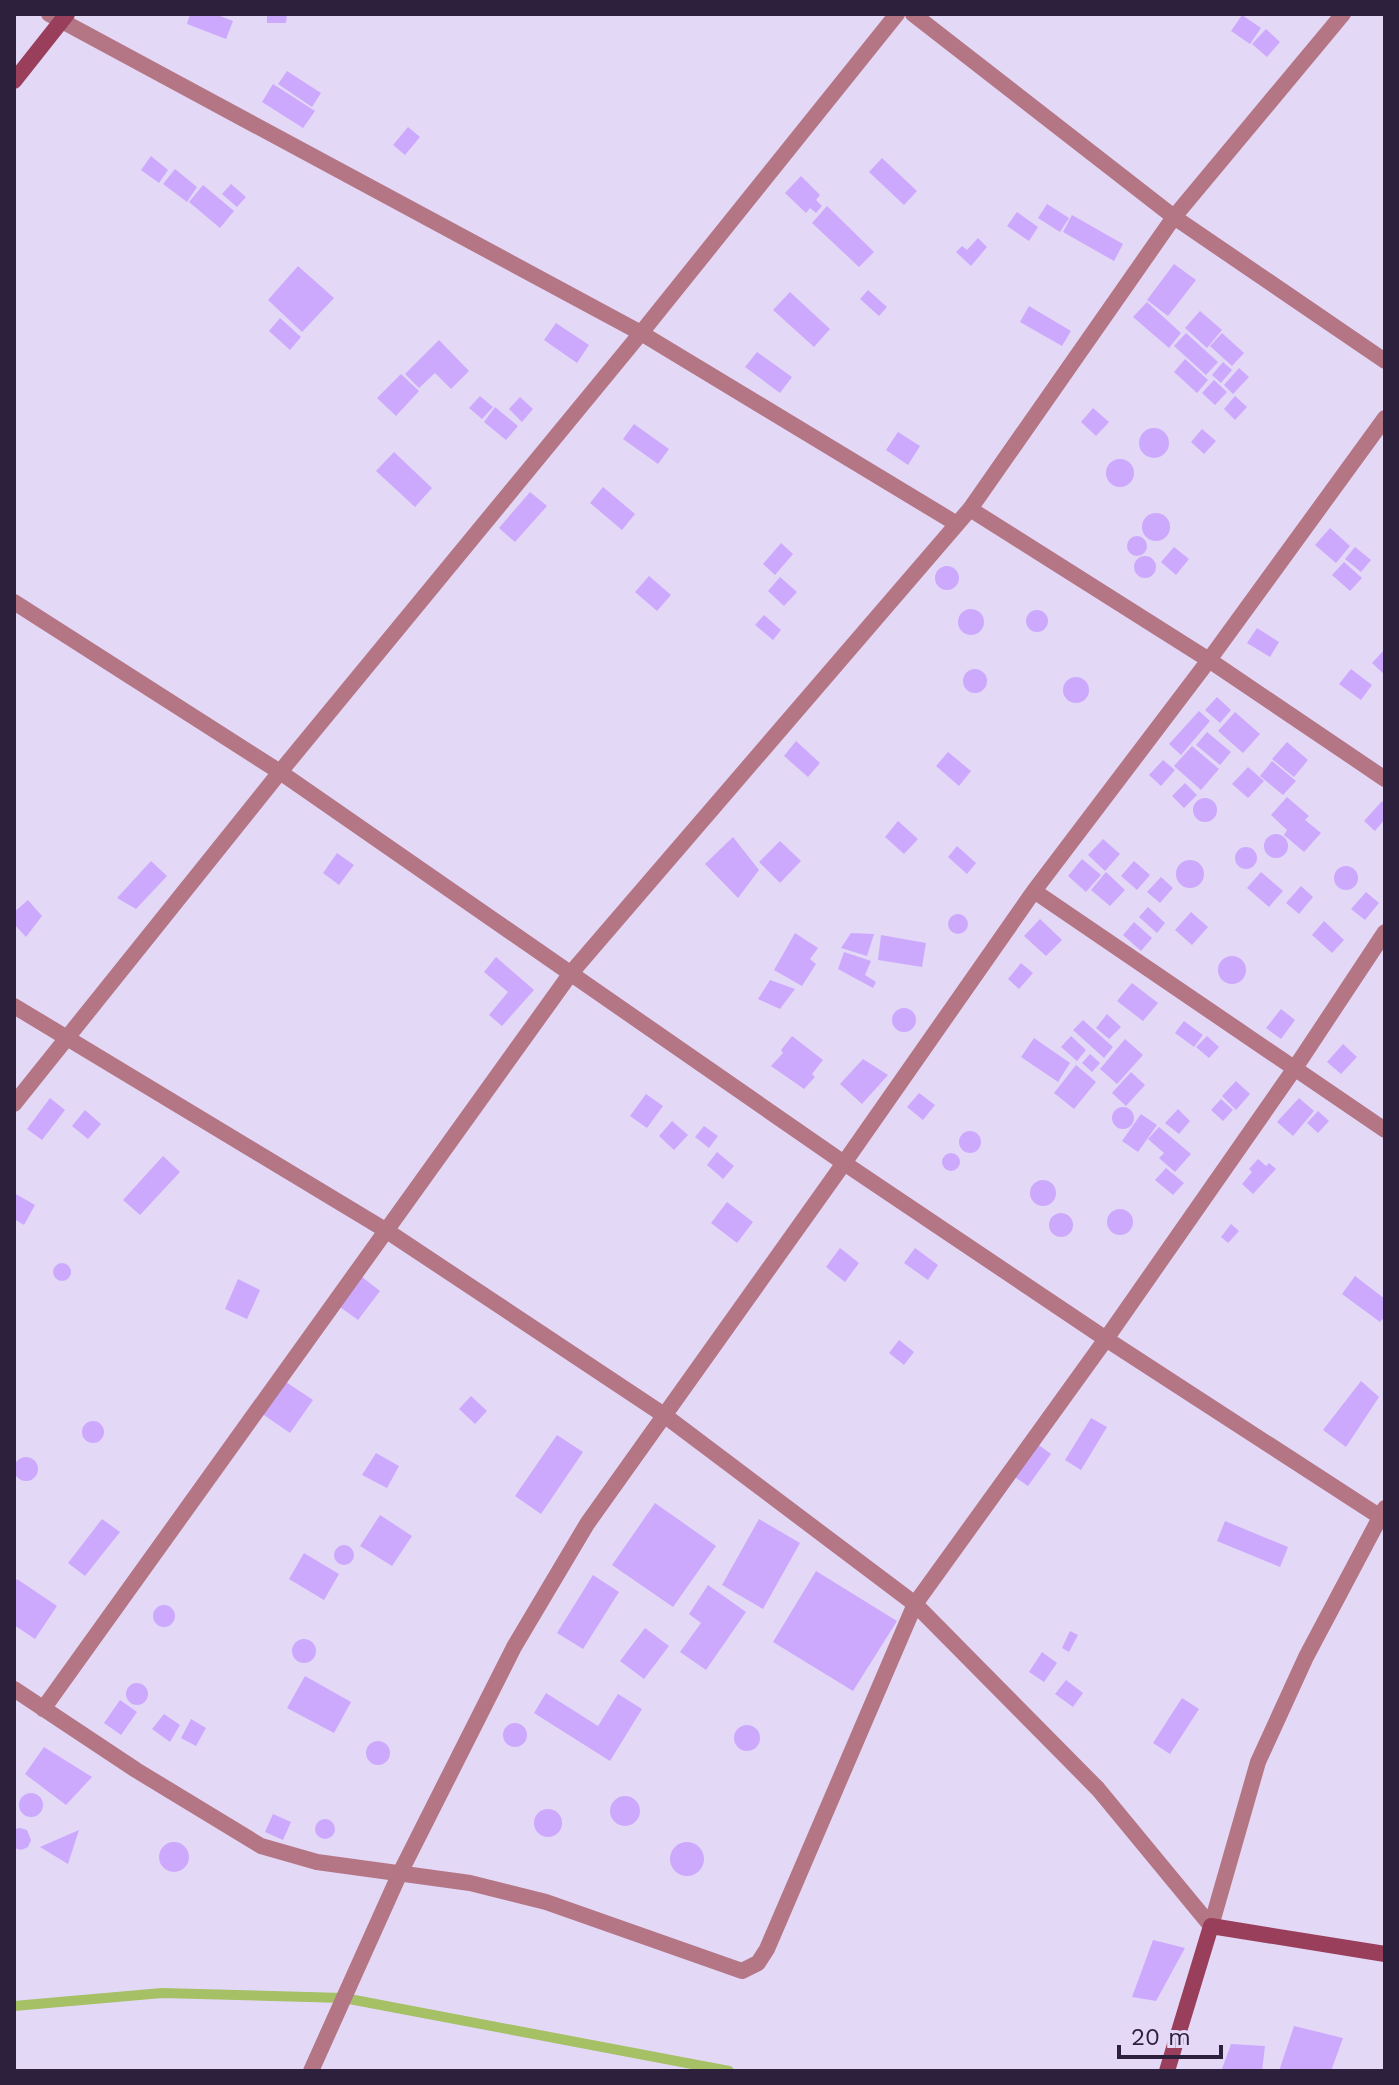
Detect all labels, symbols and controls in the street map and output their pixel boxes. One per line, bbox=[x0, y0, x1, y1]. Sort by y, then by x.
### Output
scale bar bbox=[1119, 2009, 1221, 2059]
text: 20 m bbox=[1131, 2023, 1191, 2051]

